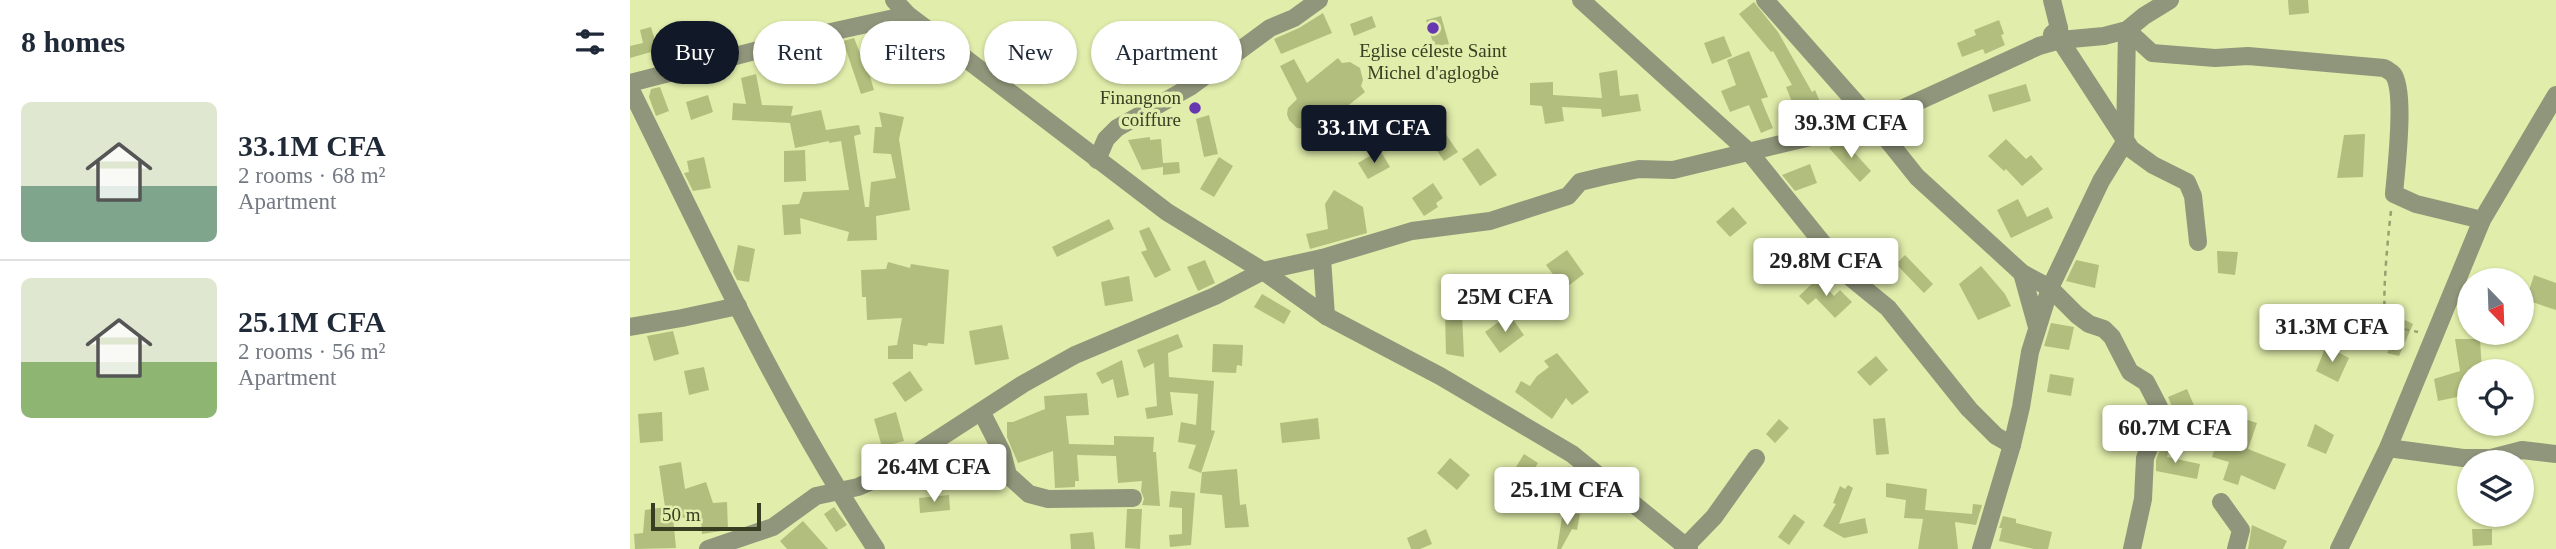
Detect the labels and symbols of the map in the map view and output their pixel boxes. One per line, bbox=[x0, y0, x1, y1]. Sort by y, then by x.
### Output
marker: Eglise céleste Saint Michel d'aglogbè bbox=[1425, 20, 1441, 36]
place label: Eglise céleste Saint Michel d'aglogbè bbox=[1359, 40, 1508, 83]
place label: Finangnon coiffure bbox=[1100, 87, 1181, 130]
marker: Finangnon coiffure bbox=[1187, 100, 1203, 116]
pin: 39.3M CFA bbox=[1771, 100, 1931, 160]
pin: 33.1M CFA bbox=[1294, 106, 1454, 165]
pin: 29.8M CFA bbox=[1746, 238, 1906, 298]
north arrow bbox=[2457, 268, 2534, 345]
pin: 25M CFA bbox=[1440, 274, 1570, 334]
pin: 31.3M CFA bbox=[2252, 304, 2412, 364]
pin: 60.7M CFA bbox=[2095, 406, 2255, 465]
pin: 26.4M CFA bbox=[854, 444, 1014, 504]
pin: 25.1M CFA bbox=[1487, 468, 1647, 527]
scale bar bbox=[651, 500, 761, 532]

